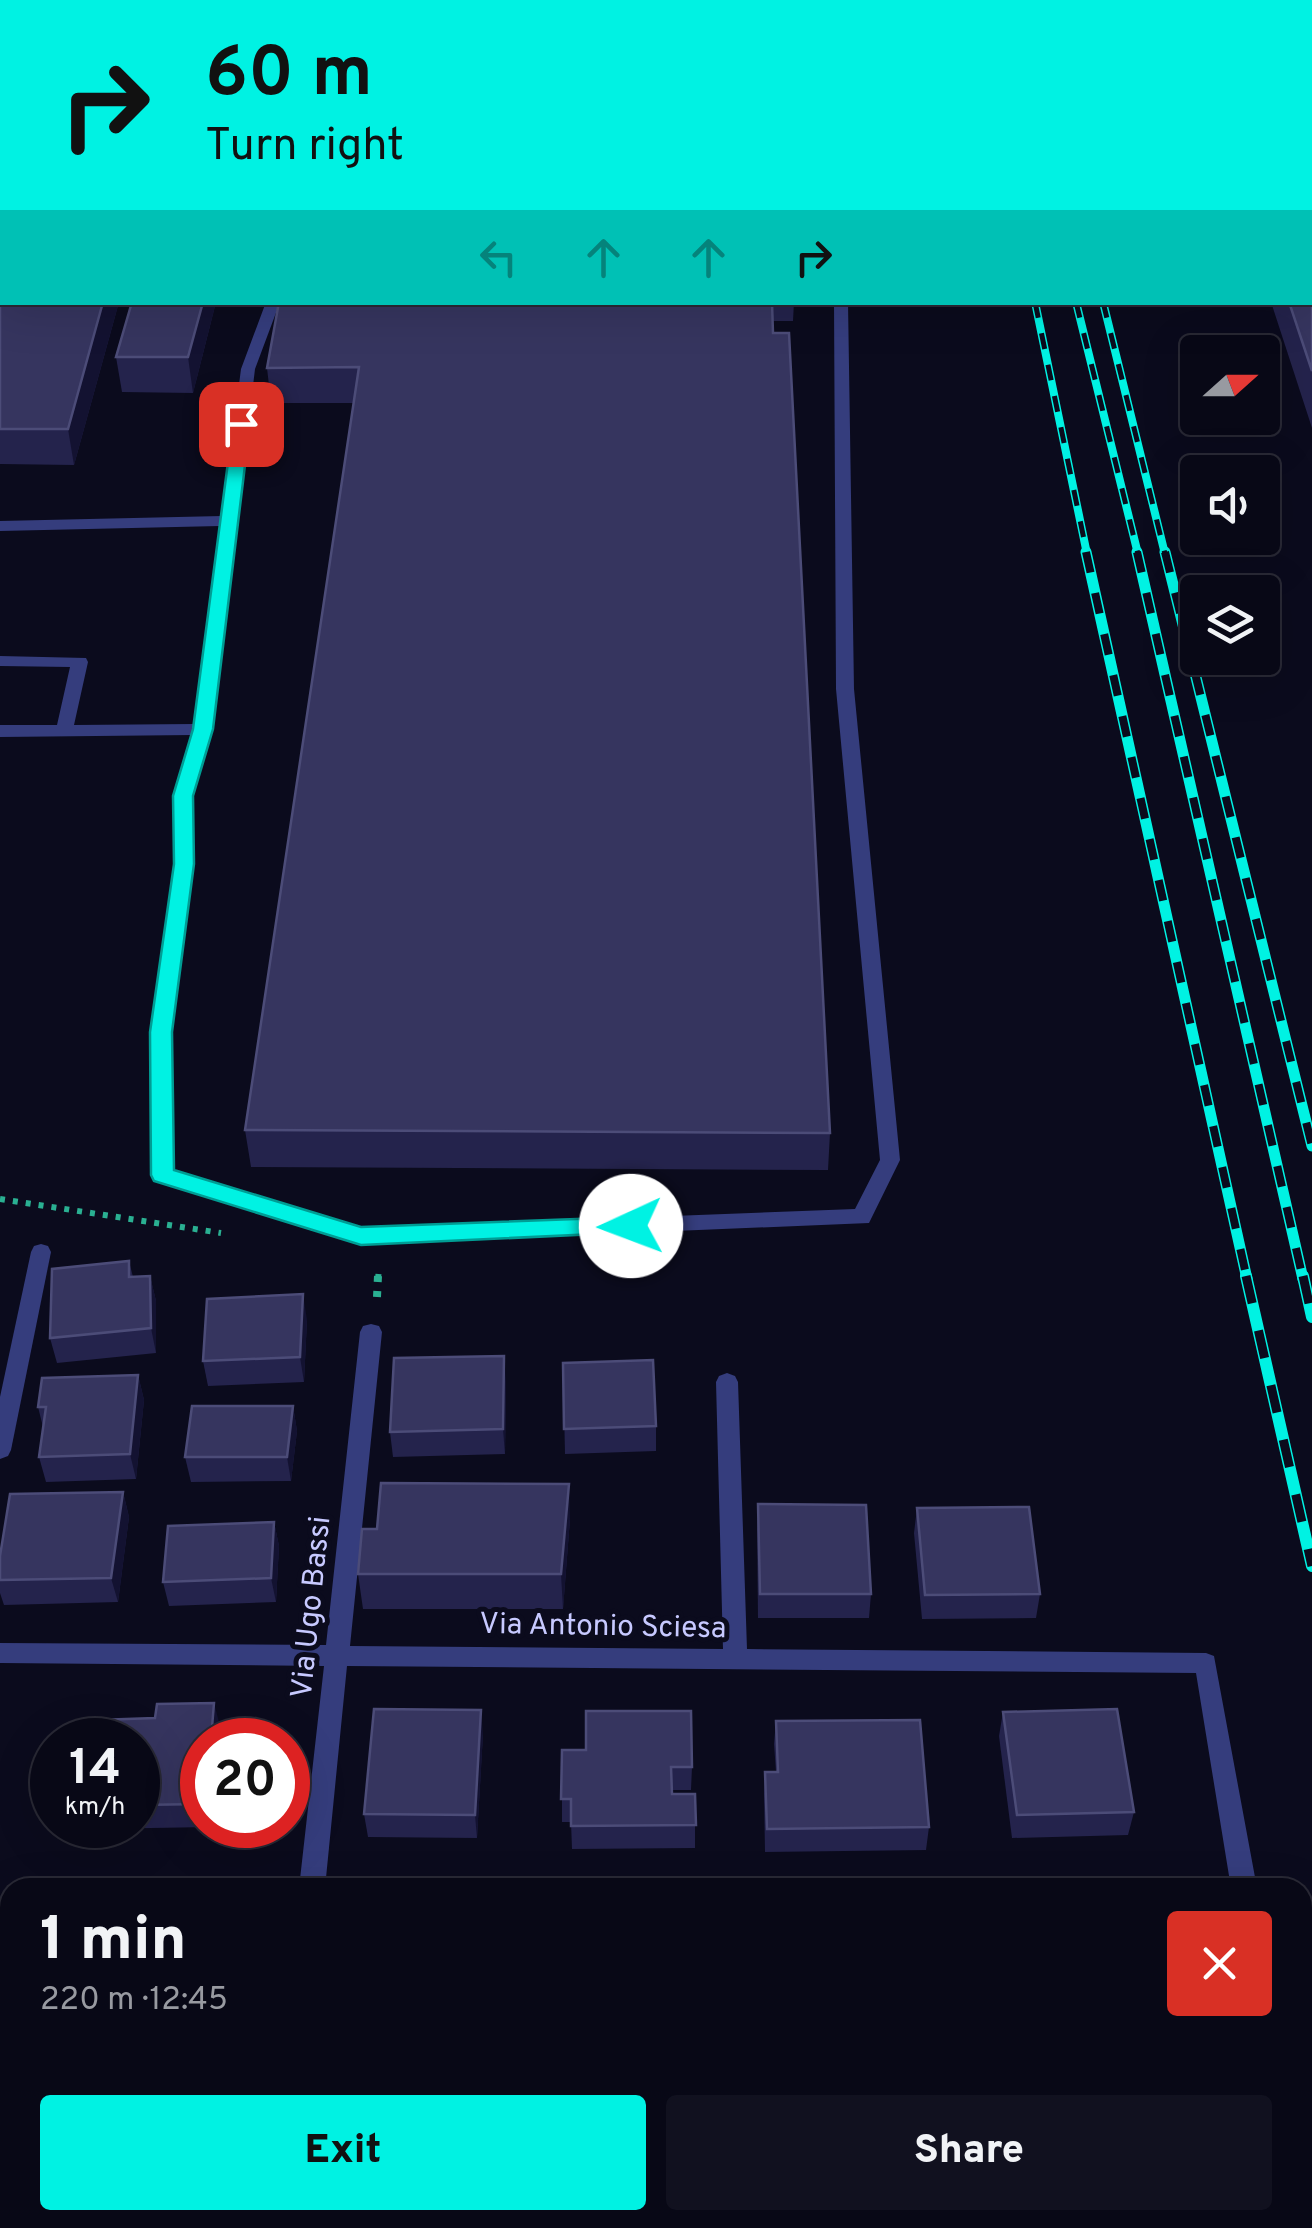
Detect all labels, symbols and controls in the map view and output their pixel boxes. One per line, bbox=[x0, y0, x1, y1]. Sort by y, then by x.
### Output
text: 60 m bbox=[205, 32, 373, 121]
icon: right bbox=[40, 40, 170, 170]
text: Turn right bbox=[205, 119, 404, 176]
icon: left bbox=[471, 230, 526, 285]
icon: ahead bbox=[576, 230, 631, 285]
icon: ahead bbox=[681, 230, 736, 285]
icon: right bbox=[786, 230, 841, 285]
north arrow bbox=[1180, 335, 1280, 435]
map controls bbox=[1180, 335, 1280, 675]
pin bbox=[199, 382, 284, 467]
icon: arrive bbox=[214, 397, 269, 452]
button: sound bbox=[1180, 455, 1280, 555]
button: layers bbox=[1180, 575, 1280, 675]
position arrow bbox=[579, 1174, 683, 1278]
street label: Via Ugo Bassi bbox=[285, 1514, 340, 1700]
street label: Via Antonio Sciesa bbox=[479, 1607, 727, 1648]
speed limit sign: 20 bbox=[180, 1718, 310, 1848]
text: 14 bbox=[69, 1739, 121, 1802]
text: km/h bbox=[65, 1792, 125, 1824]
text: 1 min bbox=[40, 1905, 187, 1981]
button: close bbox=[1167, 1911, 1272, 2016]
text: 220 m · 12:45 bbox=[40, 1981, 228, 2021]
button: Exit bbox=[40, 2095, 646, 2210]
button: Share bbox=[666, 2095, 1272, 2210]

